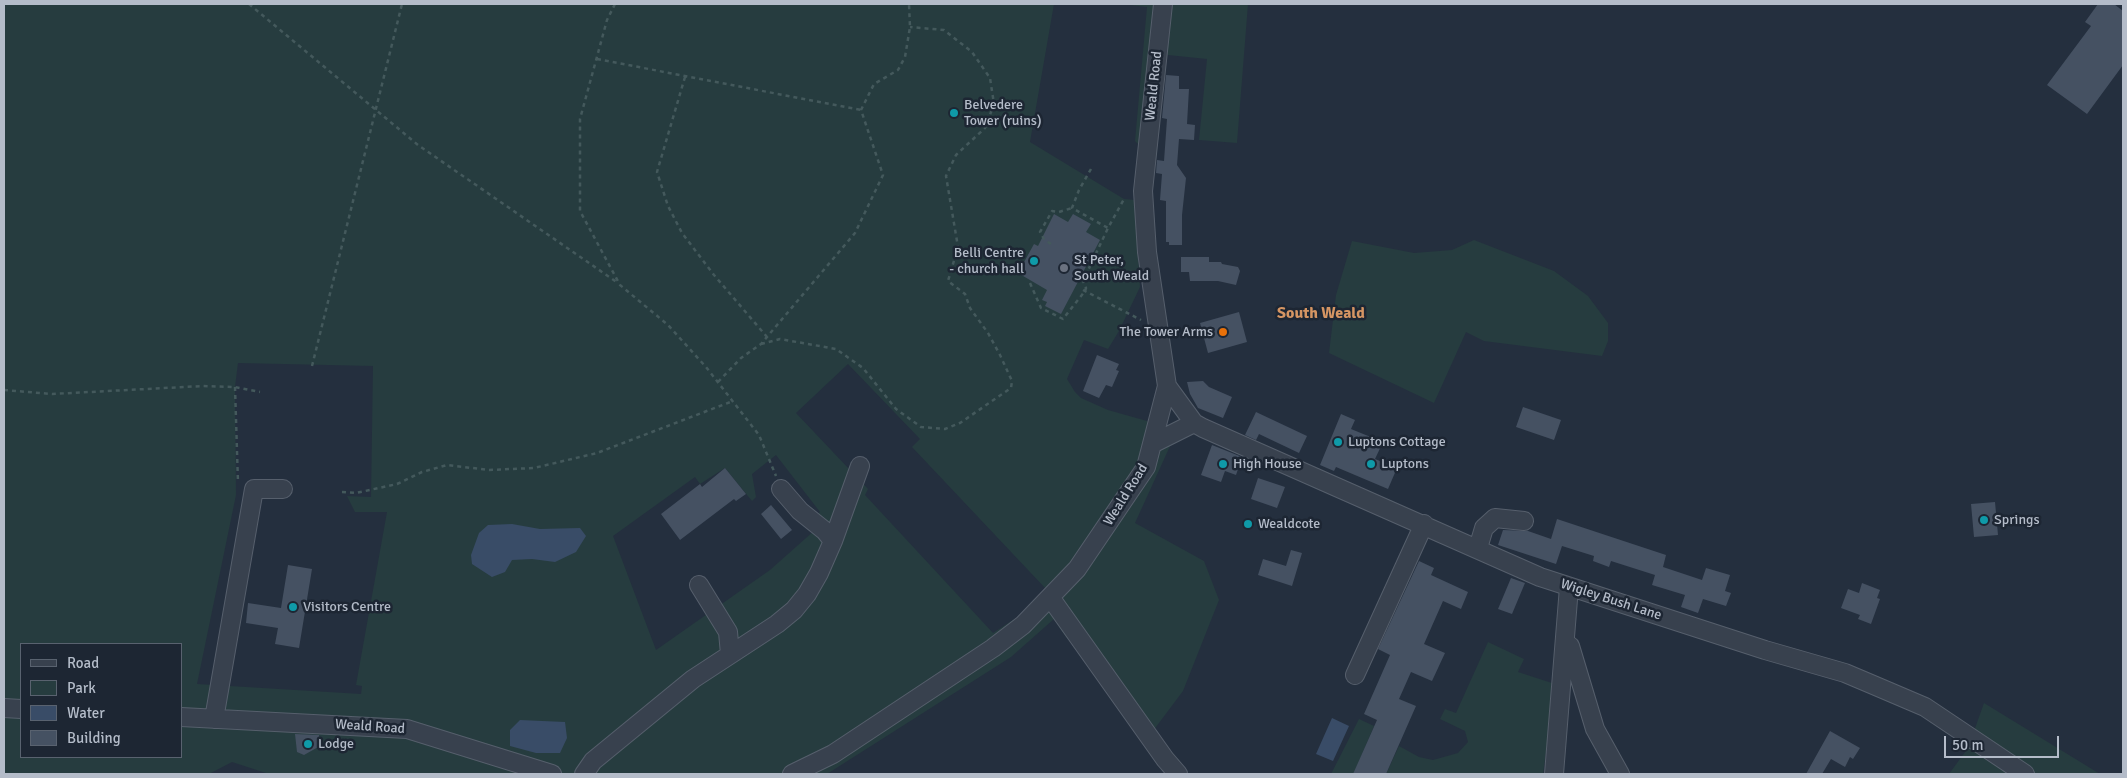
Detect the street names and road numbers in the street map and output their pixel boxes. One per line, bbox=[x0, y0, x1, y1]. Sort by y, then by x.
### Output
street label: Weald Road bbox=[1142, 50, 1166, 122]
street label: Weald Road bbox=[1100, 461, 1152, 529]
street label: Wigley Bush Lane bbox=[1558, 576, 1664, 624]
street label: Weald Road bbox=[335, 716, 405, 738]

